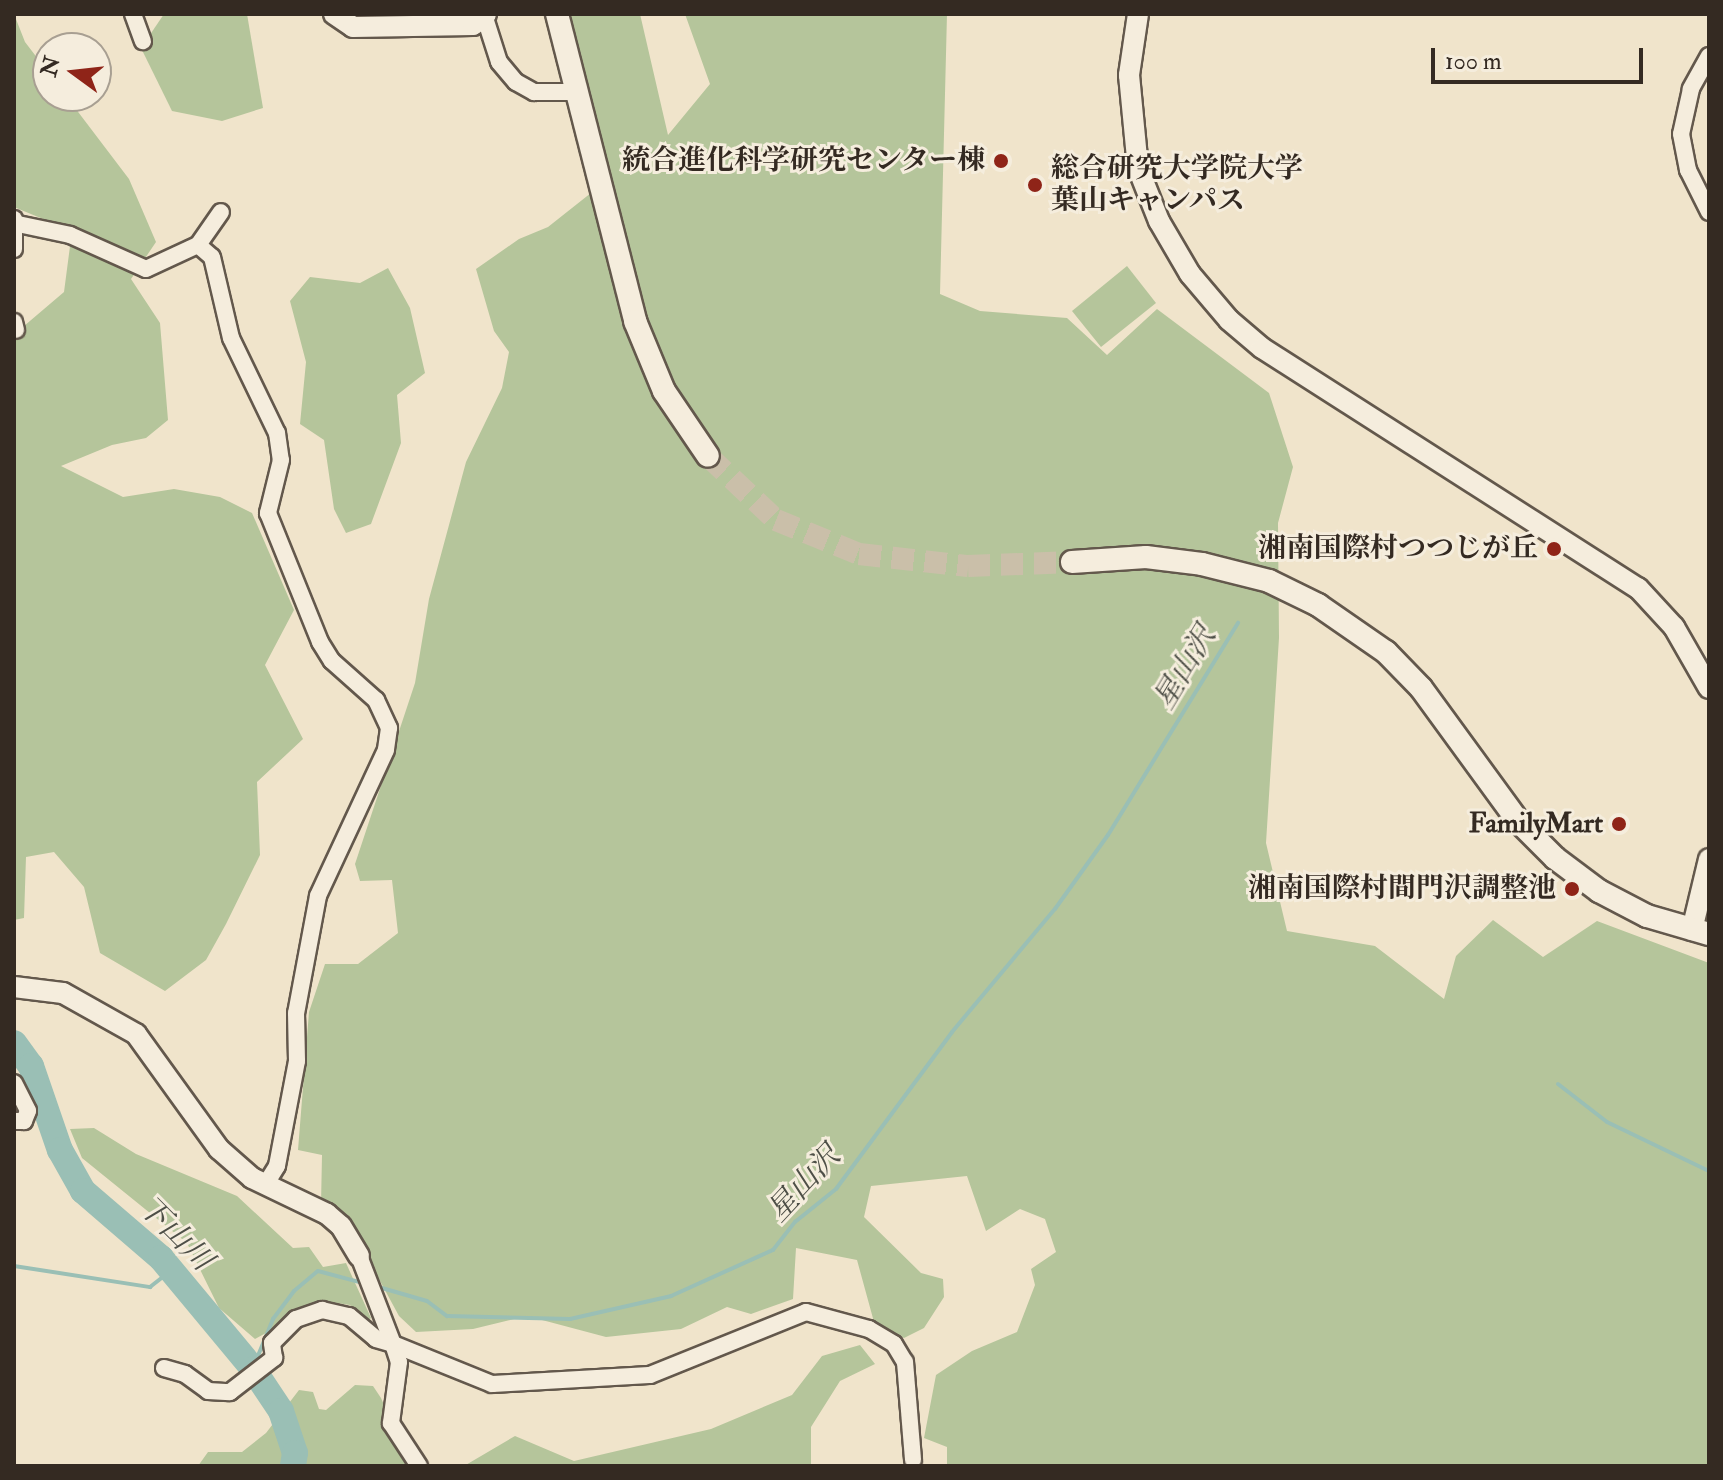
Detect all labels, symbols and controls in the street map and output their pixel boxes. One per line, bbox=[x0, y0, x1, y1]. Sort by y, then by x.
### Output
north arrow bbox=[32, 32, 112, 112]
scale bar bbox=[1435, 32, 1647, 82]
text: 100 m bbox=[1445, 46, 1502, 77]
text: N bbox=[35, 53, 67, 79]
place label: 統合進化科学研究センター棟 bbox=[621, 144, 985, 178]
marker: 統合進化科学研究センター棟 bbox=[992, 152, 1010, 170]
place label: 総合研究大学院大学 葉山キャンパス bbox=[1051, 152, 1303, 218]
marker: 総合研究大学院大学 葉山キャンパス bbox=[1026, 176, 1044, 194]
place label: 湘南国際村つつじが丘 bbox=[1258, 532, 1538, 566]
marker: 湘南国際村つつじが丘 bbox=[1545, 540, 1563, 558]
water label: 星山沢 bbox=[1146, 620, 1224, 716]
place label: FamilyMart bbox=[1469, 807, 1603, 841]
marker: FamilyMart bbox=[1610, 815, 1628, 833]
place label: 湘南国際村間門沢調整池 bbox=[1248, 872, 1556, 906]
marker: 湘南国際村間門沢調整池 bbox=[1563, 880, 1581, 898]
water label: 星山沢 bbox=[760, 1139, 848, 1229]
water label: 下山川 bbox=[130, 1189, 220, 1279]

